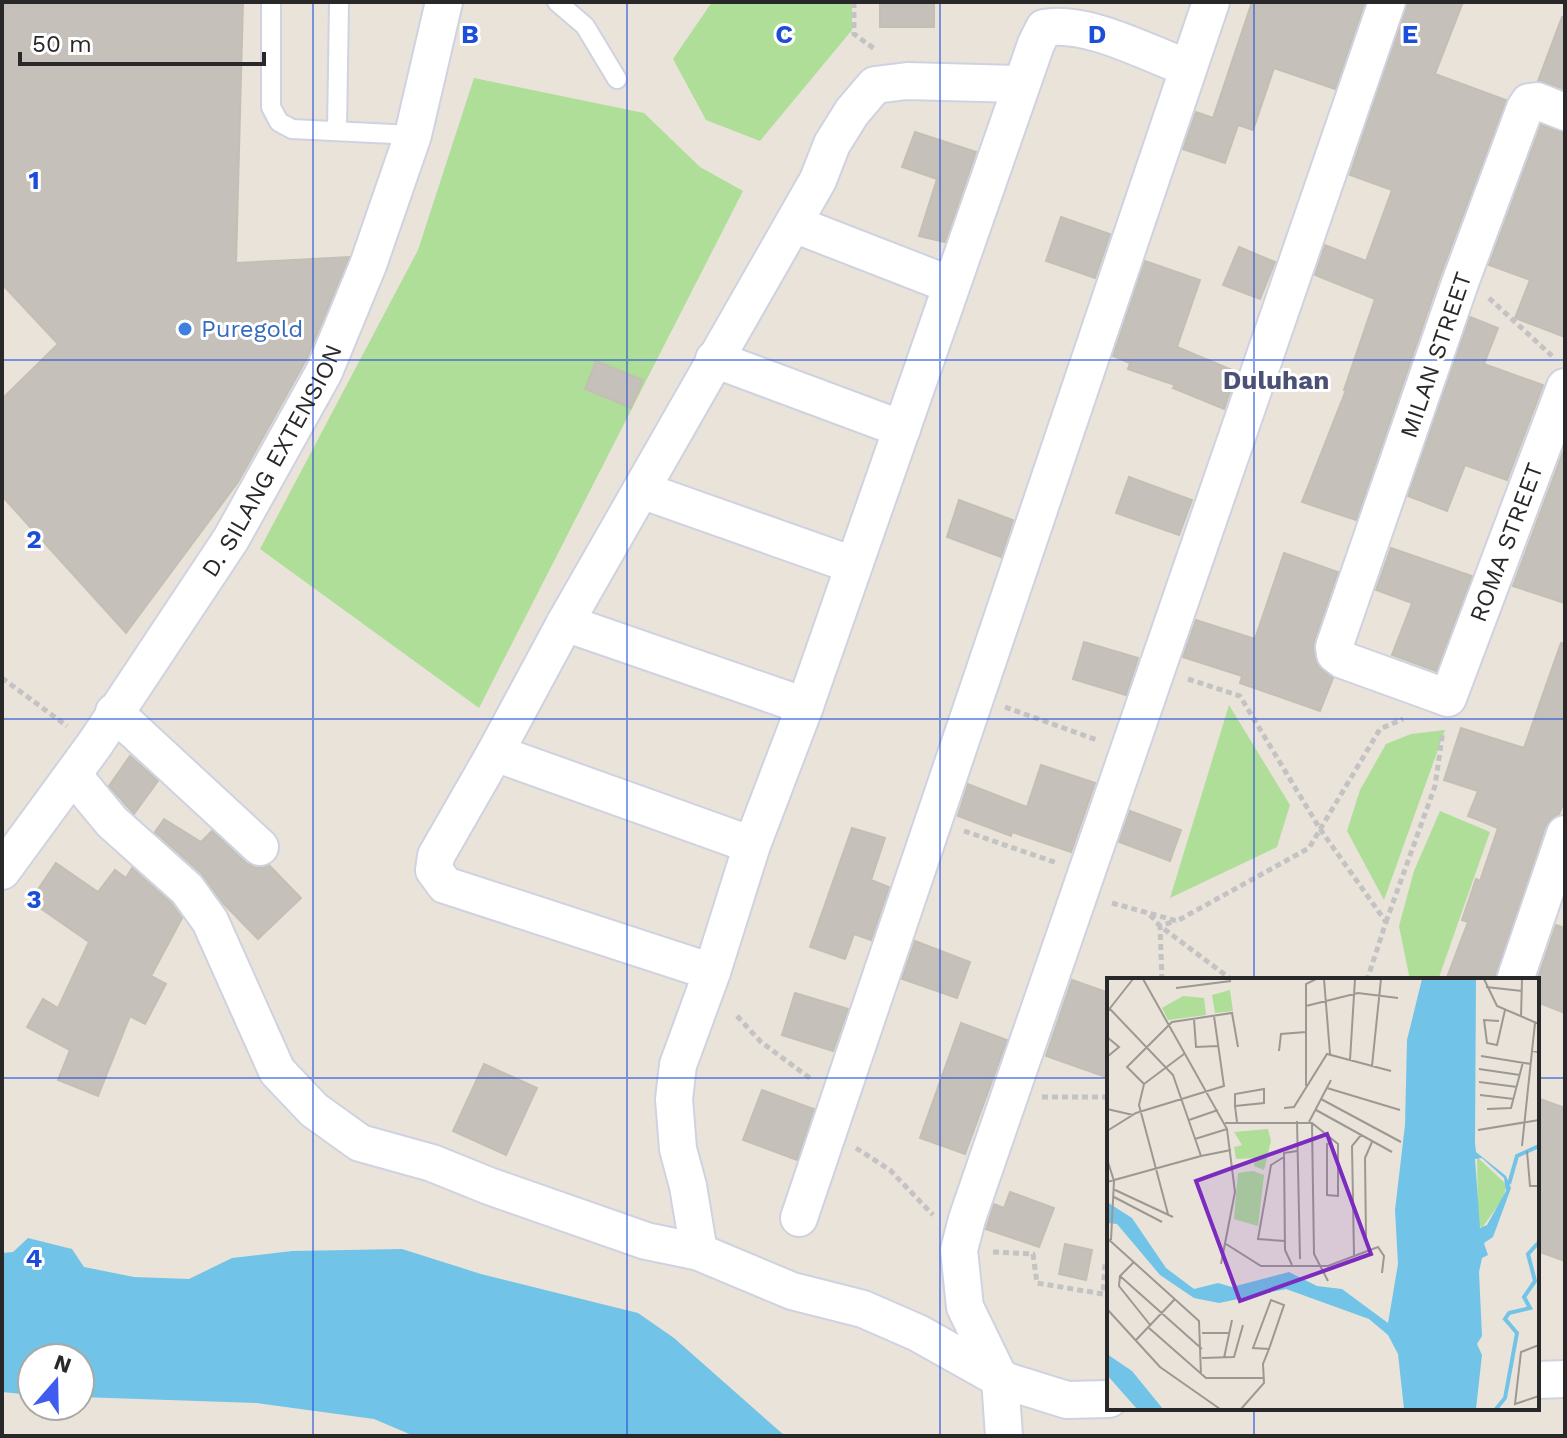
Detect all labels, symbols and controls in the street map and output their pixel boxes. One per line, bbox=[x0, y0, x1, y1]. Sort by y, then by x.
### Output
scale bar bbox=[20, 16, 264, 66]
text: B bbox=[461, 19, 479, 49]
text: C bbox=[775, 19, 793, 49]
text: D bbox=[1088, 19, 1106, 49]
text: E bbox=[1402, 19, 1418, 49]
text: 50 m bbox=[32, 30, 92, 58]
text: 1 bbox=[28, 165, 40, 195]
street label: MILAN STREET bbox=[1394, 268, 1478, 442]
place label: Puregold bbox=[201, 315, 303, 343]
marker: Puregold bbox=[176, 320, 194, 338]
street label: D. SILANG EXTENSION bbox=[196, 340, 348, 582]
district label: Duluhan bbox=[1223, 365, 1329, 395]
street label: ROMA STREET bbox=[1464, 459, 1549, 626]
text: 2 bbox=[26, 524, 42, 554]
text: 3 bbox=[26, 884, 42, 914]
inset map bbox=[1107, 978, 1539, 1410]
text: 4 bbox=[26, 1243, 43, 1273]
north arrow bbox=[16, 1342, 96, 1422]
text: N bbox=[51, 1349, 75, 1378]

